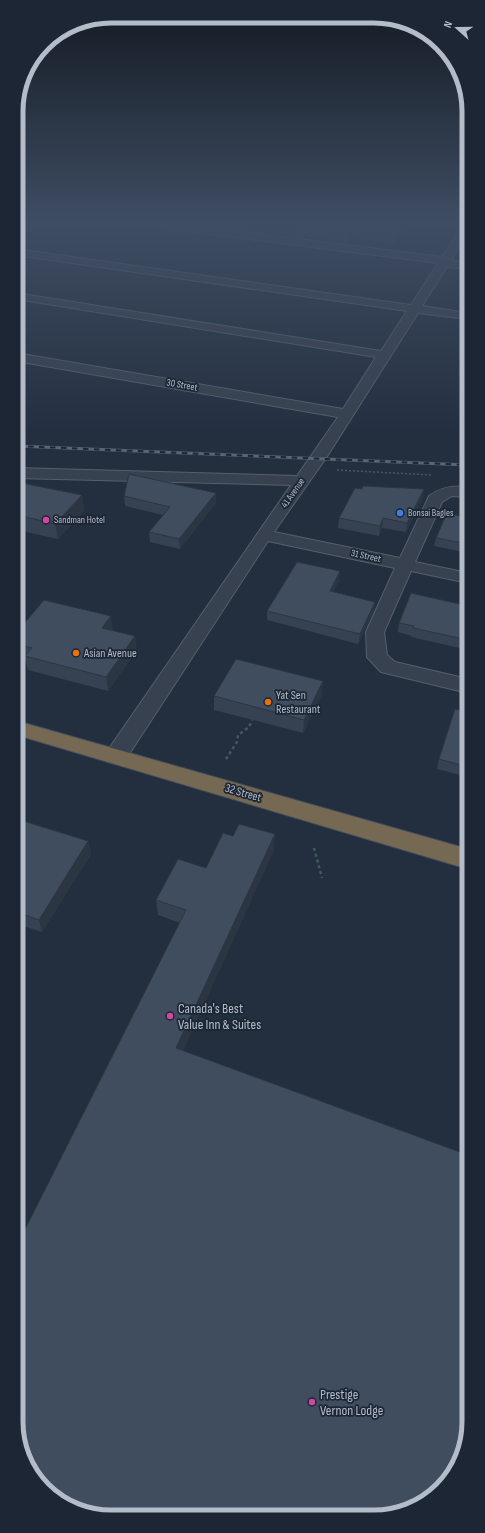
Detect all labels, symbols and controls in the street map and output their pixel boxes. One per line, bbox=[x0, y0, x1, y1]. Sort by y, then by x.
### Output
north arrow bbox=[437, 8, 477, 48]
text: N bbox=[441, 19, 455, 30]
street label: 30 Street bbox=[166, 376, 198, 394]
street label: 41 Avenue bbox=[278, 476, 308, 510]
place label: Bonsai Bagles bbox=[408, 507, 454, 519]
marker: Bonsai Bagles bbox=[395, 508, 405, 518]
place label: Sandman Hotel bbox=[54, 514, 105, 526]
marker: Sandman Hotel bbox=[41, 515, 51, 525]
street label: 31 Street bbox=[350, 547, 382, 565]
place label: Asian Avenue bbox=[83, 646, 137, 661]
marker: Asian Avenue bbox=[71, 648, 81, 658]
place label: Yat Sen Restaurant bbox=[276, 688, 321, 717]
marker: Yat Sen Restaurant bbox=[263, 697, 273, 707]
street label: 32 Street bbox=[223, 781, 263, 805]
place label: Canada's Best Value Inn & Suites bbox=[178, 1000, 261, 1033]
marker: Canada's Best Value Inn & Suites bbox=[165, 1011, 175, 1021]
place label: Prestige Vernon Lodge bbox=[320, 1386, 383, 1419]
marker: Prestige Vernon Lodge bbox=[307, 1397, 317, 1407]

